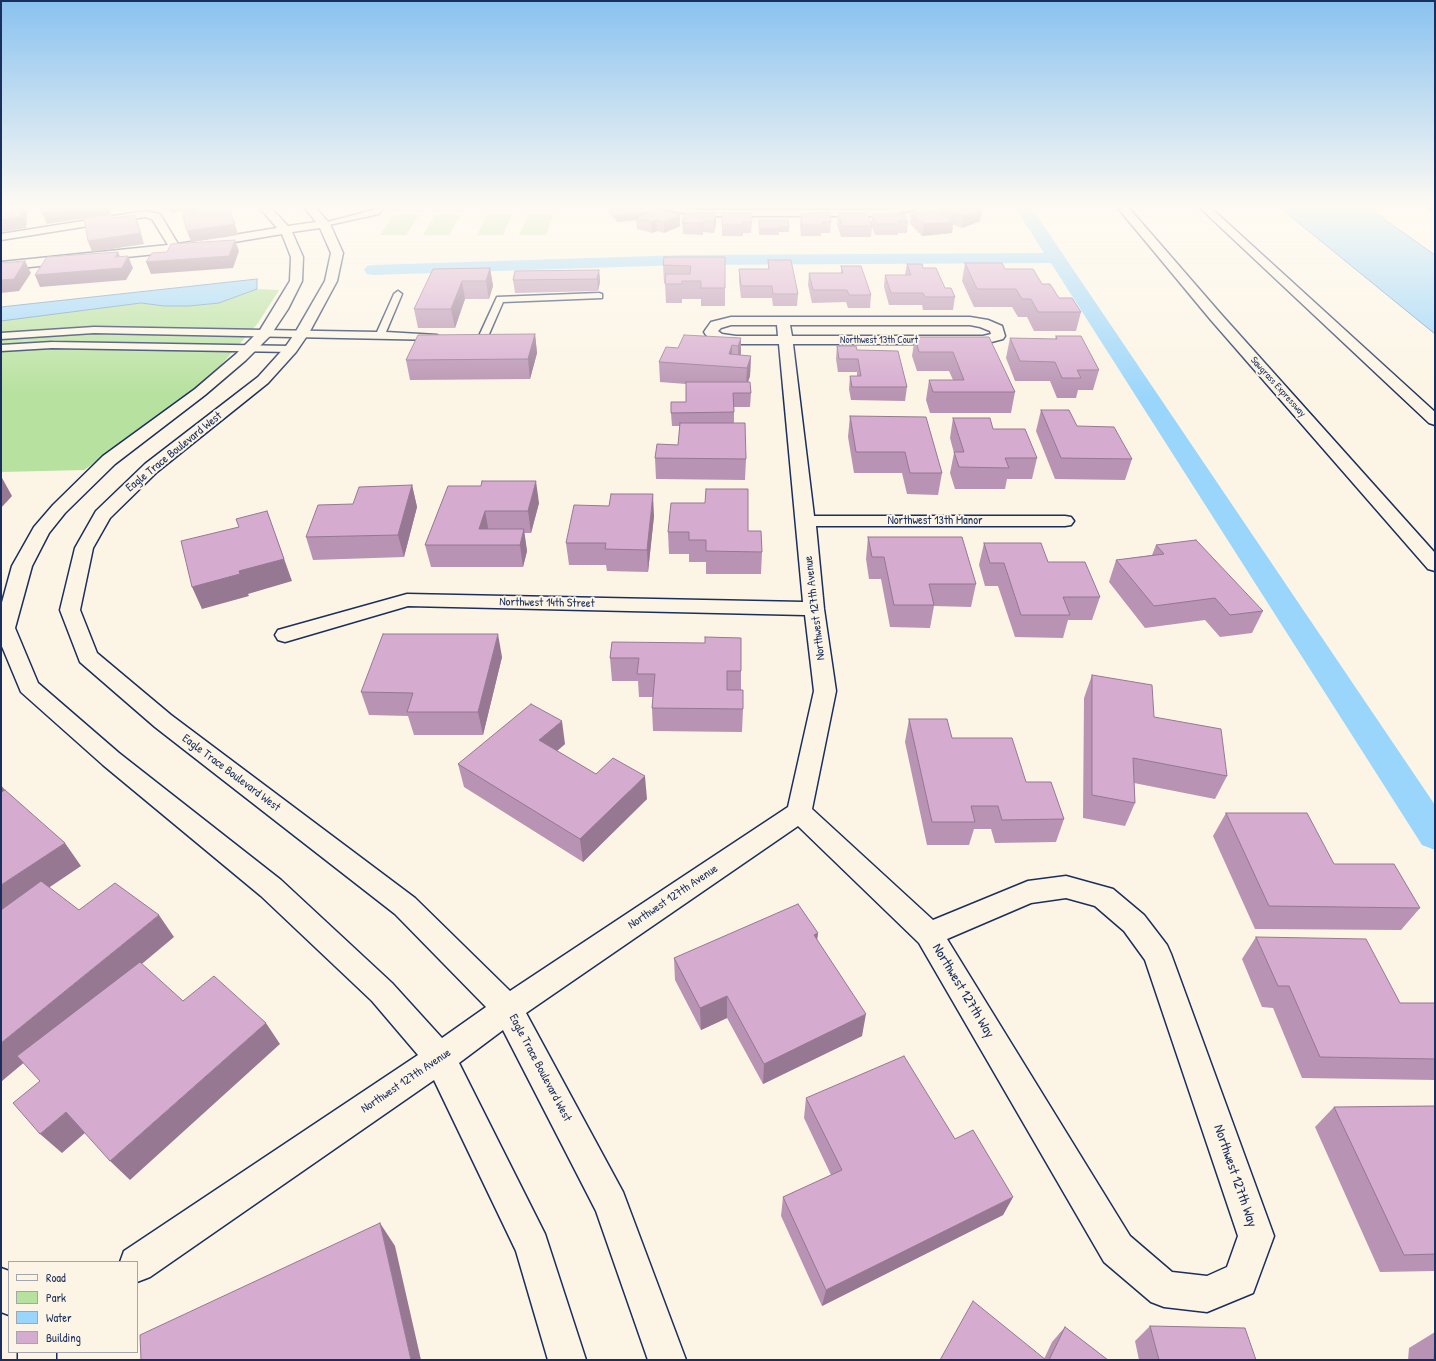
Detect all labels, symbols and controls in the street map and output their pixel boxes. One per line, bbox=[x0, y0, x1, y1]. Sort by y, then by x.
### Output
street label: Northwest 13th Court bbox=[840, 334, 918, 346]
street label: Sawgrass Expressway bbox=[1248, 354, 1308, 420]
street label: Eagle Trace Boulevard West bbox=[123, 409, 225, 495]
street label: Northwest 13th Manor bbox=[887, 514, 983, 528]
street label: Northwest 127th Avenue bbox=[801, 555, 829, 661]
street label: Northwest 14th Street bbox=[499, 595, 595, 611]
street label: Eagle Trace Boulevard West bbox=[179, 731, 283, 815]
street label: Northwest 127th Avenue bbox=[625, 862, 721, 932]
street label: Northwest 127th Way bbox=[928, 941, 998, 1041]
street label: Eagle Trace Boulevard West bbox=[506, 1012, 574, 1124]
street label: Northwest 127th Avenue bbox=[358, 1046, 454, 1116]
street label: Northwest 127th Way bbox=[1210, 1123, 1260, 1229]
legend bbox=[8, 1261, 138, 1353]
text: Road bbox=[46, 1269, 66, 1286]
text: Park bbox=[46, 1289, 66, 1306]
text: Water bbox=[46, 1309, 72, 1326]
text: Building bbox=[46, 1329, 81, 1346]

